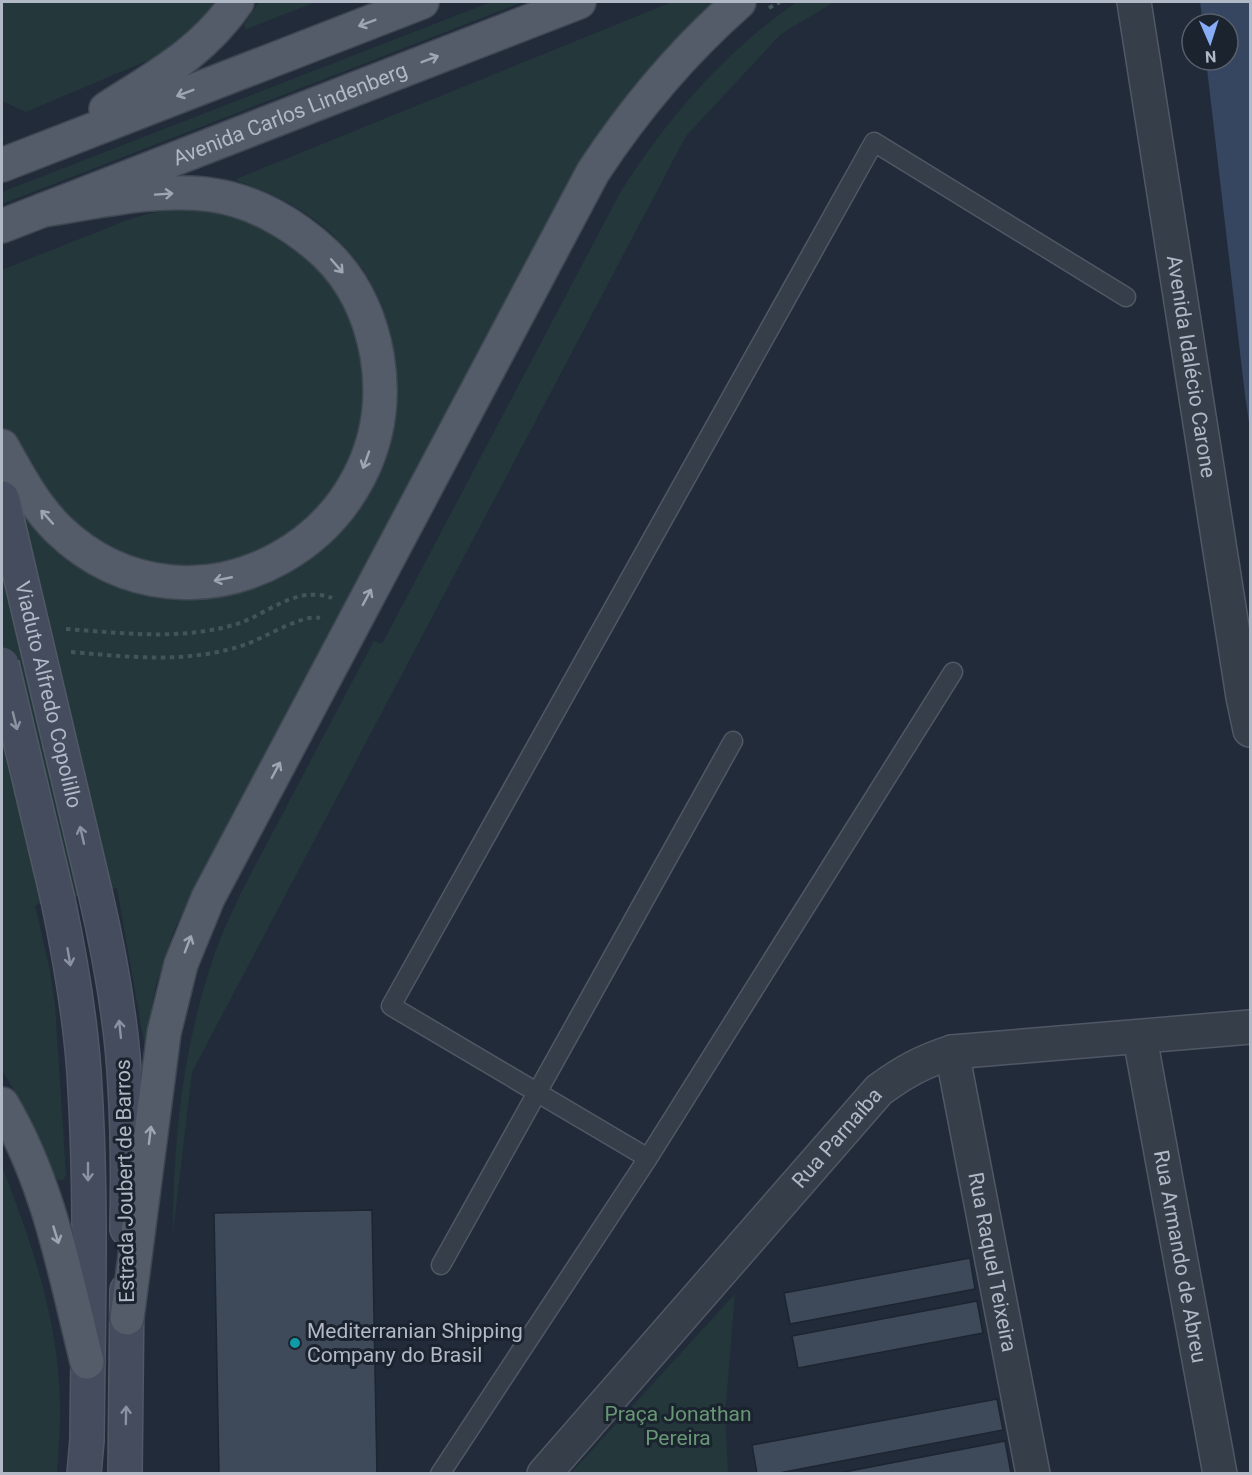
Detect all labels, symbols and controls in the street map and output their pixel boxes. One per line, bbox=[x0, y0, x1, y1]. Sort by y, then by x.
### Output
north arrow bbox=[1180, 12, 1240, 72]
one-way arrow bbox=[358, 18, 377, 29]
text: N bbox=[1205, 47, 1217, 66]
one-way arrow bbox=[421, 53, 439, 64]
street label: Avenida Carlos Lindenberg bbox=[170, 58, 411, 170]
one-way arrow bbox=[177, 89, 195, 100]
one-way arrow bbox=[153, 188, 173, 199]
street label: Avenida Idalécio Carone bbox=[1162, 254, 1220, 480]
one-way arrow bbox=[330, 258, 344, 273]
one-way arrow bbox=[360, 450, 371, 469]
one-way arrow bbox=[40, 510, 54, 525]
one-way arrow bbox=[214, 573, 233, 584]
street label: Viaduto Alfredo Copolillo bbox=[10, 579, 87, 810]
one-way arrow bbox=[362, 589, 373, 607]
one-way arrow bbox=[10, 711, 22, 730]
one-way arrow bbox=[270, 761, 282, 779]
one-way arrow bbox=[75, 825, 87, 844]
one-way arrow bbox=[183, 935, 194, 954]
one-way arrow bbox=[64, 947, 75, 966]
one-way arrow bbox=[114, 1019, 125, 1039]
street label: Estrada Joubert de Barros bbox=[111, 1059, 139, 1303]
street label: Rua Parnaíba bbox=[787, 1083, 887, 1193]
one-way arrow bbox=[145, 1125, 156, 1145]
street label: Rua Armando de Abreu bbox=[1149, 1148, 1211, 1365]
one-way arrow bbox=[82, 1161, 94, 1181]
street label: Rua Raquel Teixeira bbox=[963, 1170, 1021, 1354]
one-way arrow bbox=[51, 1225, 62, 1244]
place label: Mediterranian Shipping Company do Brasil bbox=[307, 1319, 523, 1367]
marker: Mediterranian Shipping Company do Brasil bbox=[288, 1336, 302, 1350]
park label: Praça Jonathan Pereira bbox=[604, 1402, 752, 1450]
one-way arrow bbox=[120, 1406, 132, 1426]

